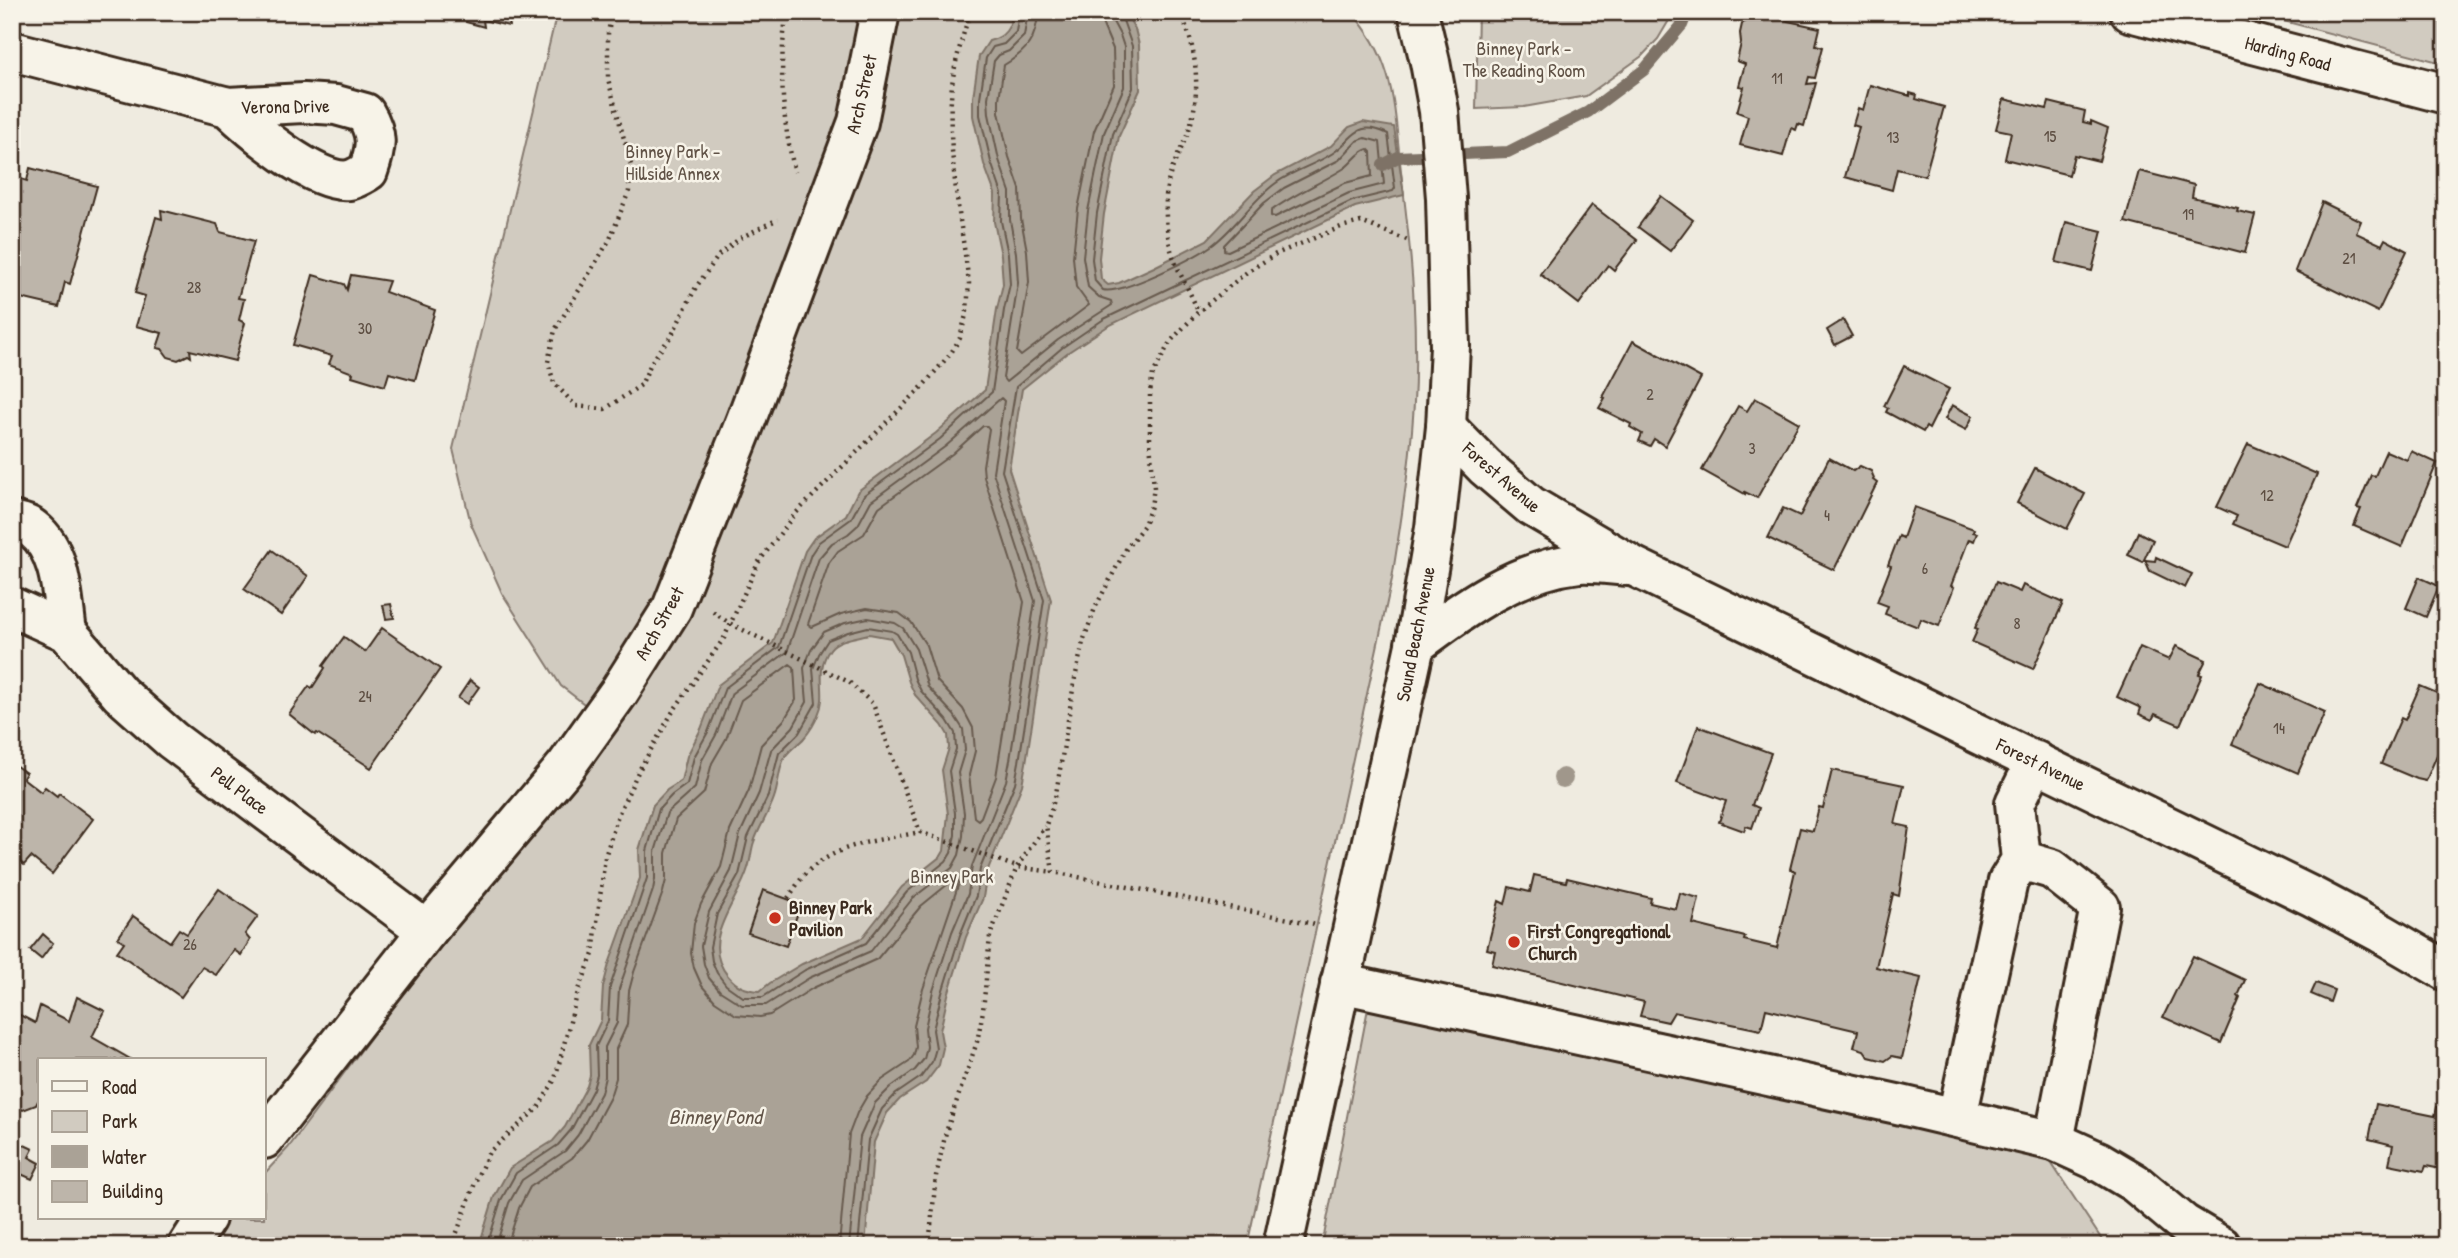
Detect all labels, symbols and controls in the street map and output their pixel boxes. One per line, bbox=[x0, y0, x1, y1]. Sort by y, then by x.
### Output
street label: Harding Road bbox=[2242, 29, 2334, 77]
park label: Binney Park - The Reading Room bbox=[1463, 35, 1585, 83]
street label: Arch Street bbox=[839, 51, 883, 136]
house number: 11 bbox=[1771, 67, 1783, 89]
street label: Verona Drive bbox=[240, 92, 330, 120]
house number: 15 bbox=[2044, 125, 2057, 147]
house number: 13 bbox=[1887, 126, 1899, 148]
park label: Binney Park - Hillside Annex bbox=[626, 138, 720, 186]
house number: 19 bbox=[2182, 203, 2194, 225]
house number: 21 bbox=[2342, 247, 2356, 269]
house number: 28 bbox=[187, 276, 201, 298]
house number: 30 bbox=[358, 317, 372, 339]
house number: 2 bbox=[1646, 383, 1654, 405]
street label: Forest Avenue bbox=[1456, 435, 1547, 519]
house number: 3 bbox=[1748, 437, 1756, 459]
house number: 12 bbox=[2260, 484, 2274, 506]
house number: 4 bbox=[1824, 504, 1830, 526]
house number: 6 bbox=[1922, 557, 1928, 579]
street label: Sound Beach Avenue bbox=[1389, 564, 1441, 704]
street label: Arch Street bbox=[628, 581, 690, 665]
house number: 8 bbox=[2014, 612, 2021, 634]
house number: 24 bbox=[358, 685, 372, 707]
house number: 14 bbox=[2273, 717, 2285, 739]
street label: Forest Avenue bbox=[1991, 731, 2090, 797]
street label: Pell Place bbox=[206, 760, 274, 820]
park label: Binney Park bbox=[911, 863, 994, 889]
place label: Binney Park Pavilion bbox=[789, 894, 872, 942]
marker: Binney Park Pavilion bbox=[767, 910, 783, 926]
place label: First Congregational Church bbox=[1527, 918, 1671, 966]
house number: 26 bbox=[183, 933, 197, 955]
marker: First Congregational Church bbox=[1506, 934, 1522, 950]
legend bbox=[38, 1058, 266, 1220]
text: Road bbox=[102, 1072, 136, 1101]
water label: Binney Pond bbox=[669, 1102, 765, 1131]
text: Park bbox=[102, 1106, 137, 1135]
text: Water bbox=[102, 1142, 147, 1171]
text: Building bbox=[102, 1176, 163, 1205]

